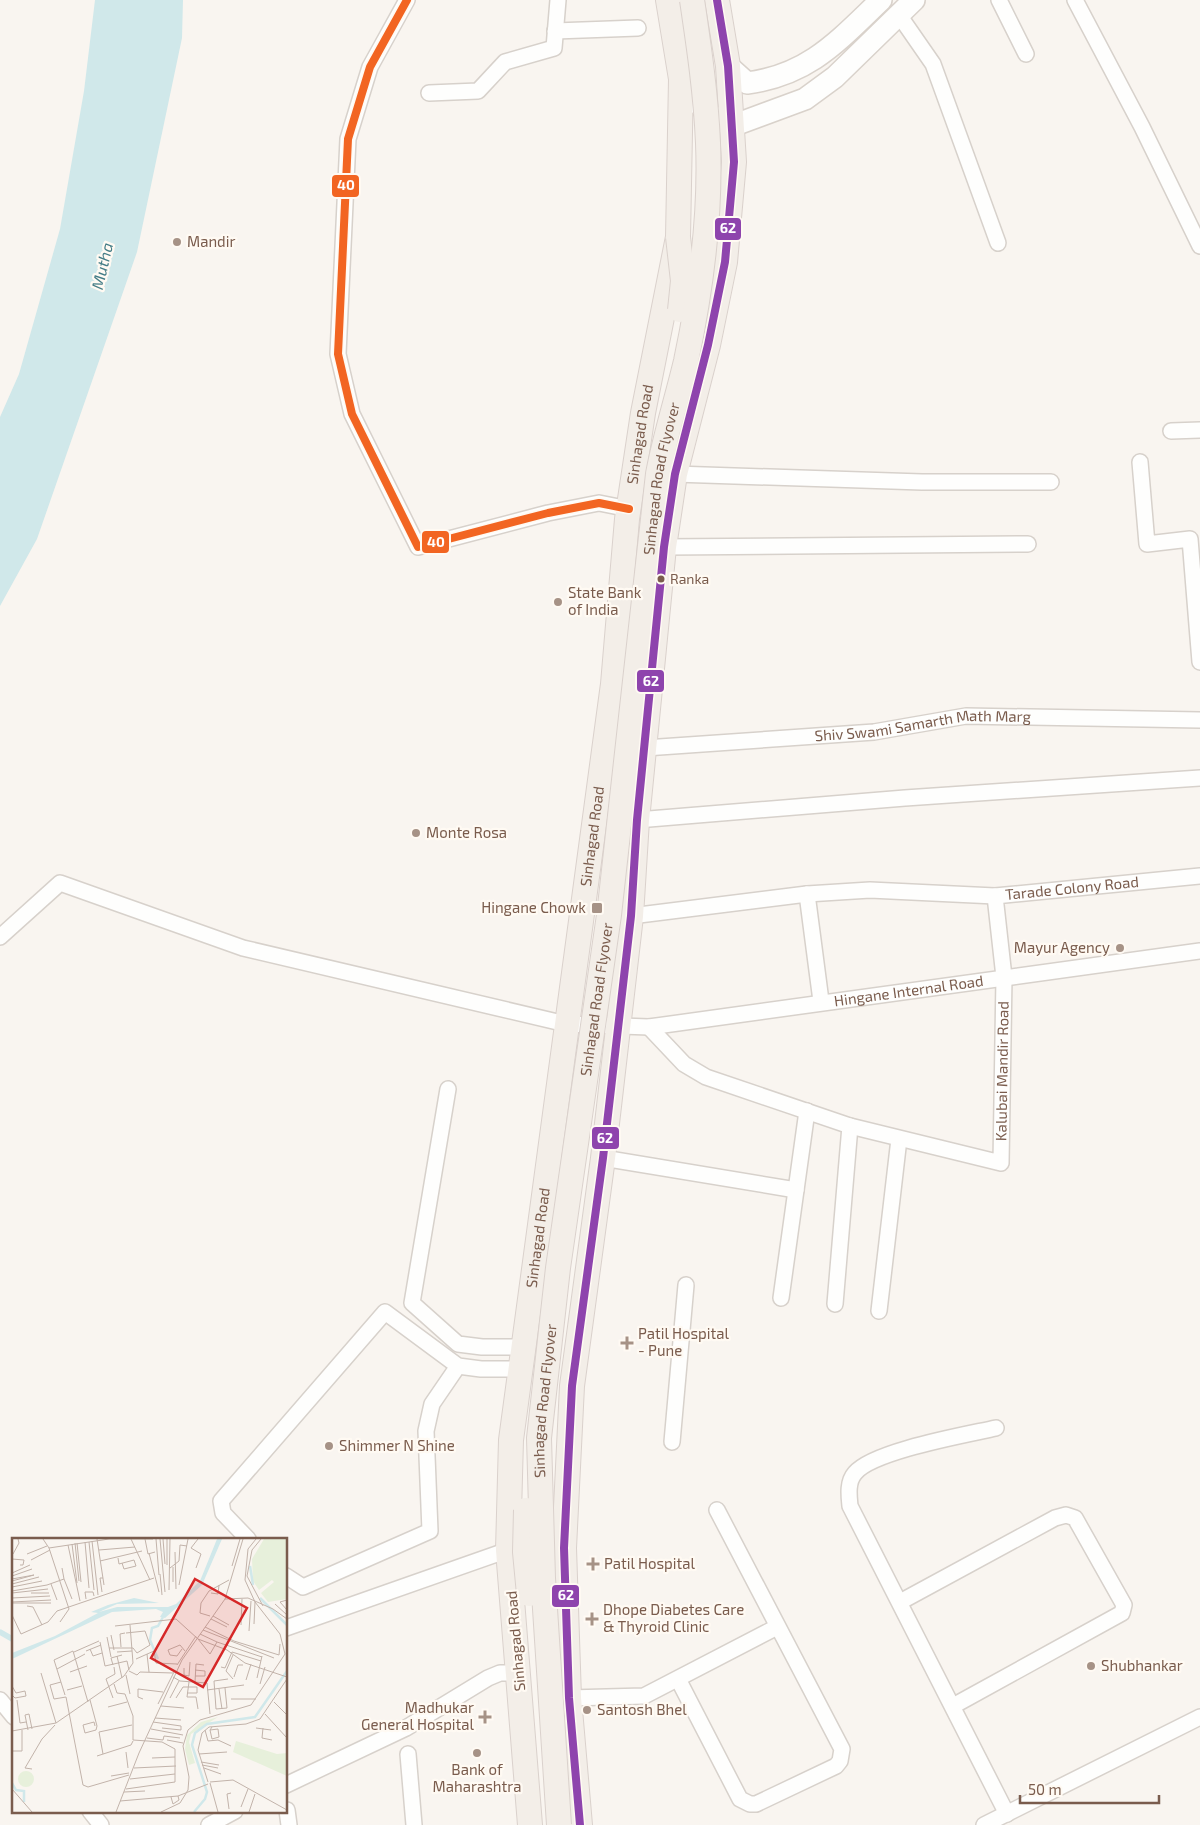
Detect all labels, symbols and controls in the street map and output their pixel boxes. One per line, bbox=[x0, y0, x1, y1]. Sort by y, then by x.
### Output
line badge: 40 bbox=[331, 174, 360, 198]
text: 40 bbox=[337, 176, 355, 193]
line badge: 62 bbox=[714, 217, 742, 241]
text: 62 bbox=[720, 219, 736, 236]
place label: Mandir bbox=[187, 232, 235, 250]
marker: Mandir bbox=[171, 236, 183, 248]
water label: Mutha bbox=[87, 241, 116, 291]
street label: Sinhagad Road bbox=[622, 383, 656, 485]
street label: Sinhagad Road Flyover bbox=[639, 400, 683, 556]
line badge: 40 bbox=[421, 530, 450, 554]
text: 40 bbox=[427, 533, 445, 550]
place label: Ranka bbox=[670, 570, 709, 587]
marker: Ranka bbox=[656, 574, 666, 584]
place label: State Bank of India bbox=[568, 583, 642, 618]
marker: State Bank of India bbox=[552, 596, 564, 608]
line badge: 62 bbox=[636, 669, 665, 693]
text: 62 bbox=[643, 672, 659, 689]
street label: Shiv Swami Samarth Math Marg bbox=[814, 706, 1032, 744]
street label: Sinhagad Road bbox=[576, 785, 607, 887]
place label: Monte Rosa bbox=[426, 823, 507, 841]
marker: Monte Rosa bbox=[410, 827, 422, 839]
street label: Tarade Colony Road bbox=[1004, 872, 1140, 903]
place label: Hingane Chowk bbox=[481, 898, 586, 916]
marker: Hingane Chowk bbox=[590, 901, 604, 915]
street label: Sinhagad Road Flyover bbox=[576, 921, 616, 1077]
place label: Mayur Agency bbox=[1014, 938, 1110, 956]
marker: Mayur Agency bbox=[1114, 942, 1126, 954]
street label: Hingane Internal Road bbox=[833, 971, 984, 1009]
street label: Kalubai Mandir Road bbox=[991, 1001, 1012, 1141]
line badge: 62 bbox=[591, 1126, 620, 1150]
text: 62 bbox=[597, 1129, 613, 1146]
street label: Sinhagad Road bbox=[522, 1186, 553, 1289]
street label: Sinhagad Road Flyover bbox=[529, 1323, 560, 1478]
place label: Patil Hospital - Pune bbox=[638, 1324, 729, 1359]
marker: Patil Hospital - Pune bbox=[620, 1336, 634, 1350]
place label: Shimmer N Shine bbox=[339, 1436, 455, 1454]
marker: Shimmer N Shine bbox=[323, 1440, 335, 1452]
inset map bbox=[12, 1538, 288, 1812]
place label: Patil Hospital bbox=[604, 1554, 695, 1572]
marker: Patil Hospital bbox=[586, 1557, 600, 1571]
line badge: 62 bbox=[551, 1584, 580, 1608]
text: 62 bbox=[558, 1586, 574, 1603]
street label: Sinhagad Road bbox=[502, 1590, 528, 1692]
place label: Dhope Diabetes Care & Thyroid Clinic bbox=[603, 1600, 744, 1635]
marker: Dhope Diabetes Care & Thyroid Clinic bbox=[585, 1612, 599, 1626]
place label: Shubhankar bbox=[1101, 1656, 1183, 1674]
marker: Shubhankar bbox=[1085, 1660, 1097, 1672]
place label: Madhukar General Hospital bbox=[361, 1698, 475, 1733]
place label: Santosh Bhel bbox=[597, 1700, 687, 1718]
marker: Santosh Bhel bbox=[581, 1704, 593, 1716]
marker: Madhukar General Hospital bbox=[478, 1710, 492, 1724]
marker: Bank of Maharashtra bbox=[471, 1747, 483, 1759]
place label: Bank of Maharashtra bbox=[433, 1760, 521, 1795]
scale bar bbox=[1020, 1772, 1159, 1804]
text: 50 m bbox=[1028, 1780, 1062, 1798]

